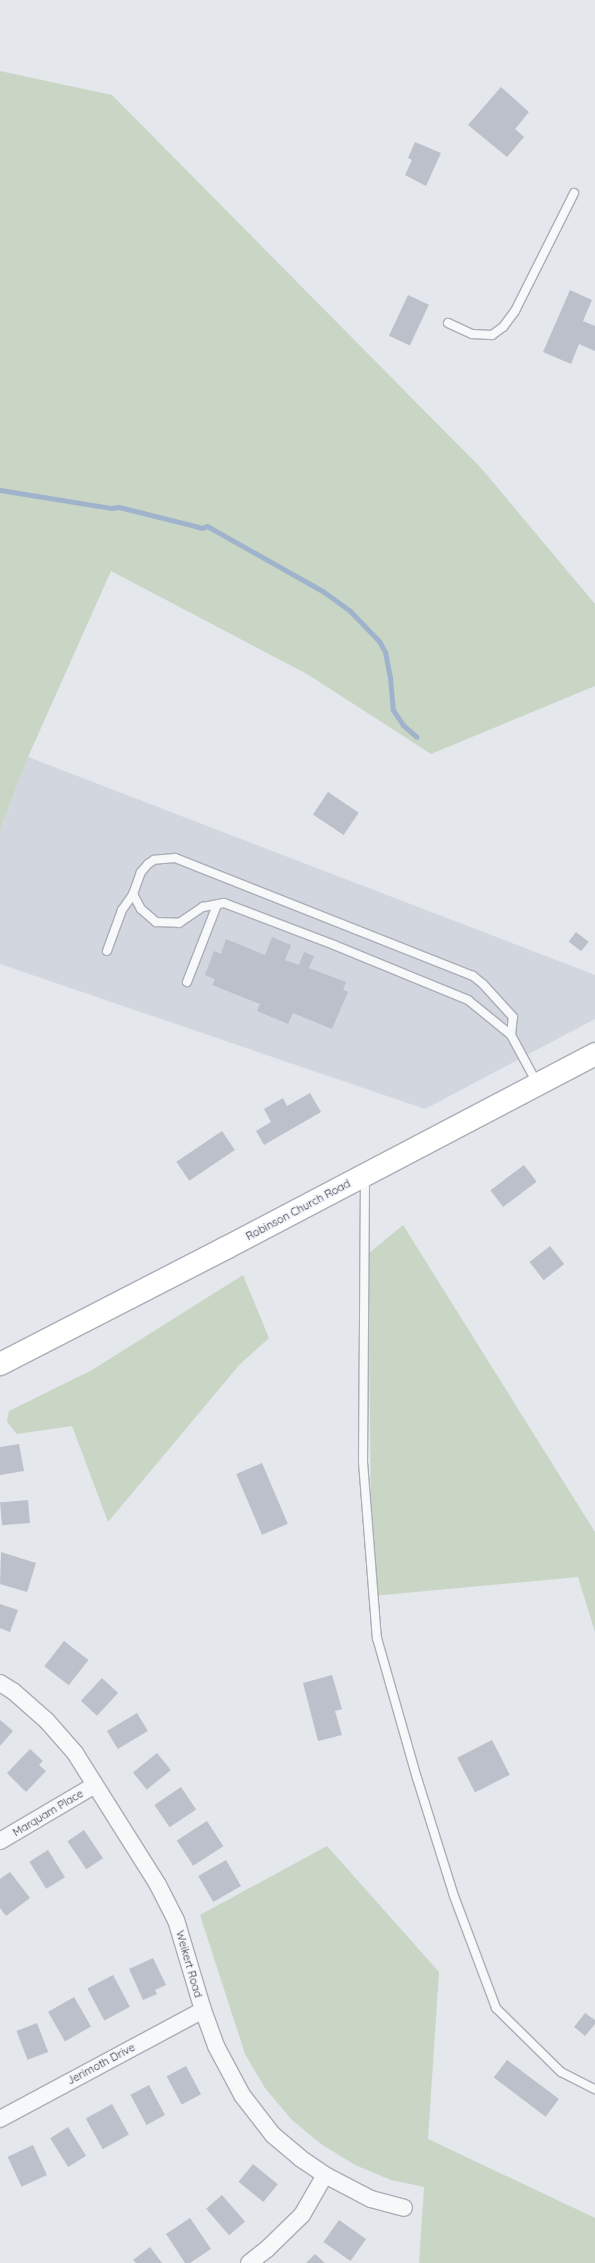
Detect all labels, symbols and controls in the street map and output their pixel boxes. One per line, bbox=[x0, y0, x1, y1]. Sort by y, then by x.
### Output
street label: Robinson Church Road bbox=[244, 1177, 352, 1243]
street label: Marquam Place bbox=[10, 1787, 86, 1839]
street label: Weikert Road bbox=[173, 1929, 205, 1999]
street label: Jerimoth Drive bbox=[65, 2041, 137, 2087]

